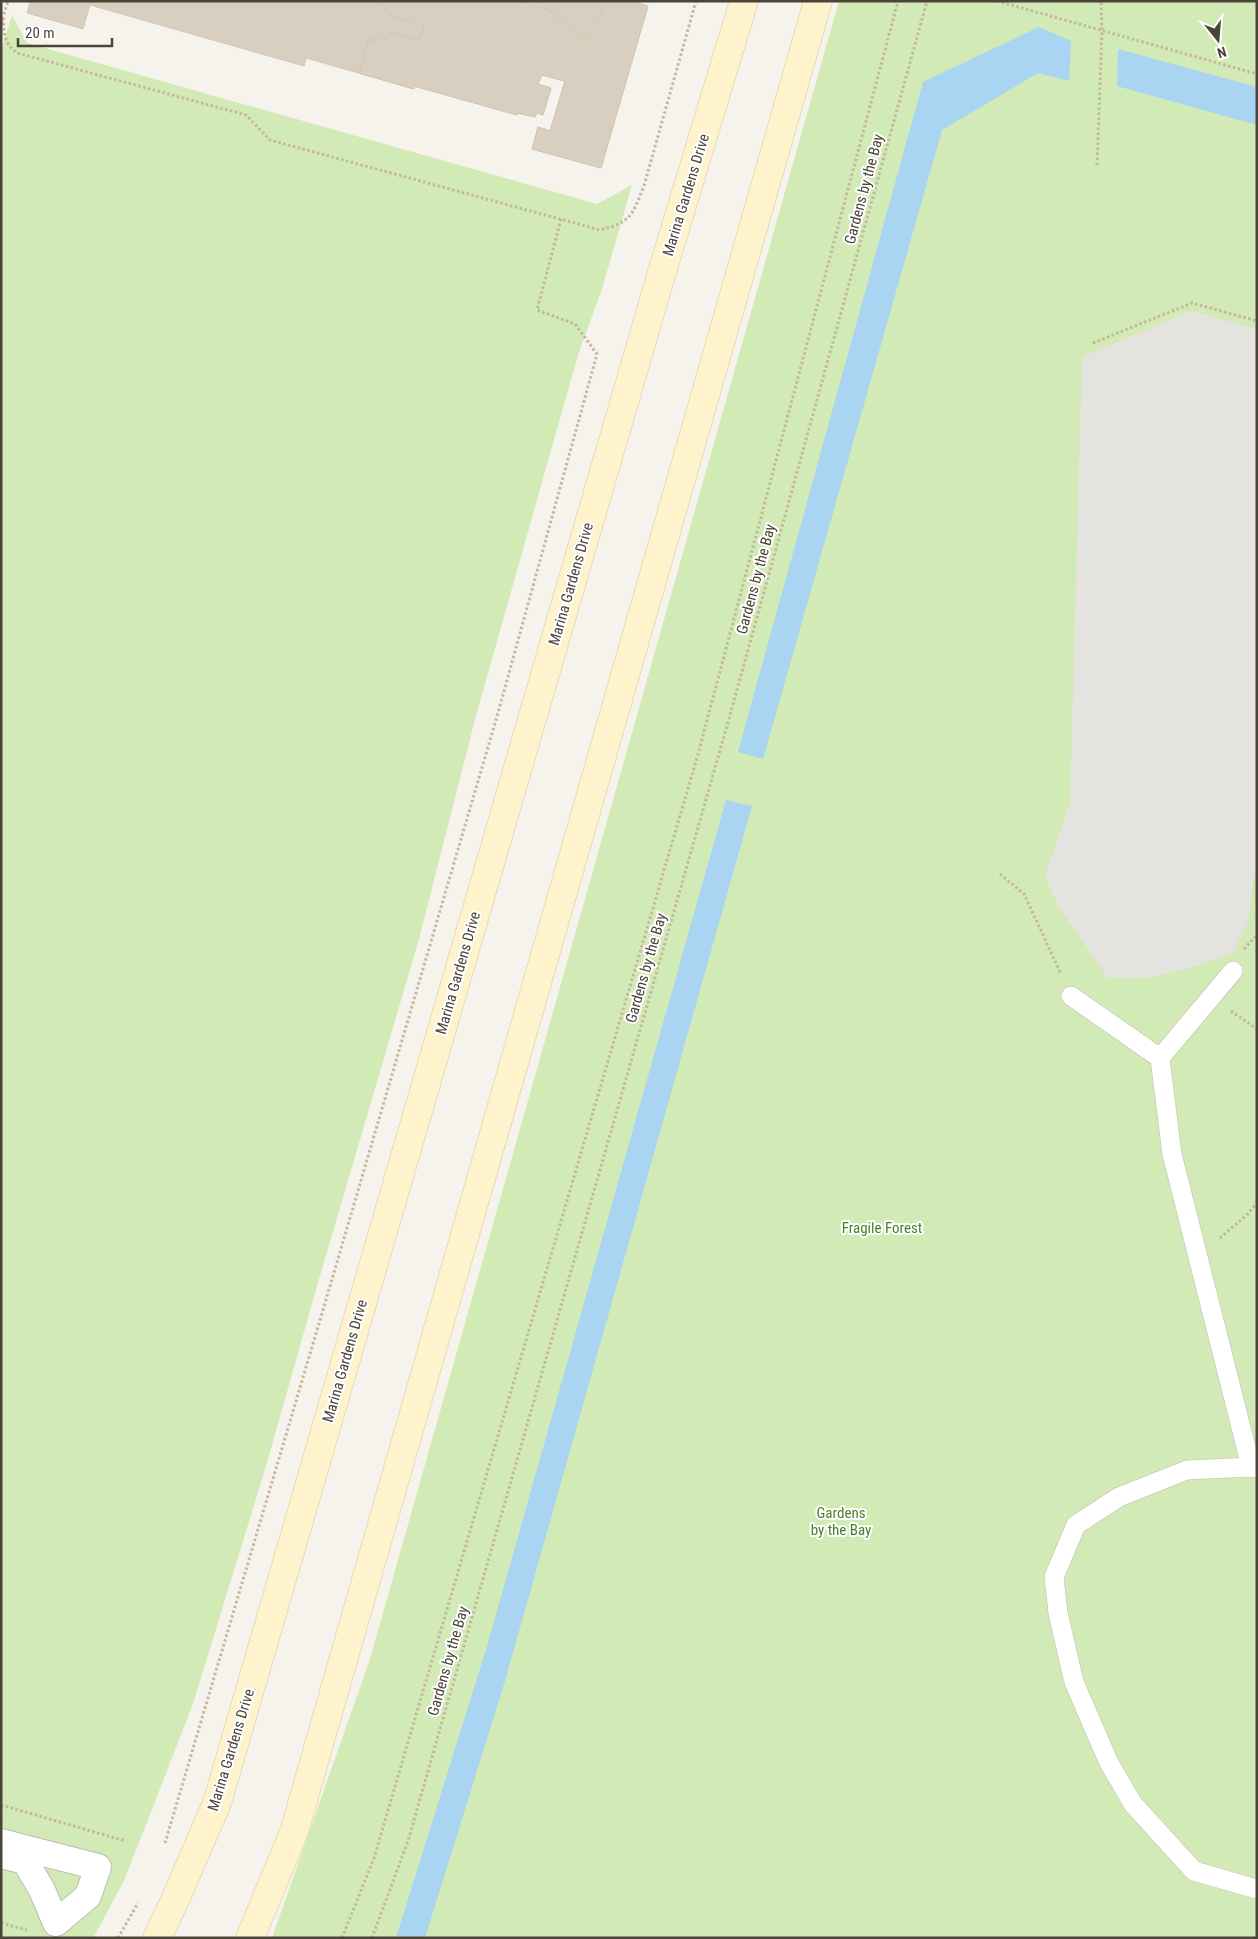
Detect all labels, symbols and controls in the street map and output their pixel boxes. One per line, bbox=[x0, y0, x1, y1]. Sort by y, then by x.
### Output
scale bar bbox=[18, 15, 111, 47]
north arrow bbox=[1193, 15, 1243, 65]
text: 20 m bbox=[25, 24, 55, 42]
text: N bbox=[1215, 44, 1228, 61]
street label: Marina Gardens Drive bbox=[659, 132, 713, 258]
street label: Gardens by the Bay bbox=[841, 132, 887, 246]
street label: Marina Gardens Drive bbox=[545, 521, 597, 647]
street label: Gardens by the Bay bbox=[733, 522, 779, 636]
street label: Marina Gardens Drive bbox=[432, 910, 484, 1036]
street label: Gardens by the Bay bbox=[622, 911, 670, 1025]
park label: Fragile Forest bbox=[842, 1219, 922, 1237]
street label: Marina Gardens Drive bbox=[319, 1298, 371, 1424]
park label: Gardens by the Bay bbox=[811, 1504, 871, 1539]
street label: Gardens by the Bay bbox=[424, 1604, 472, 1718]
street label: Marina Gardens Drive bbox=[204, 1687, 258, 1813]

